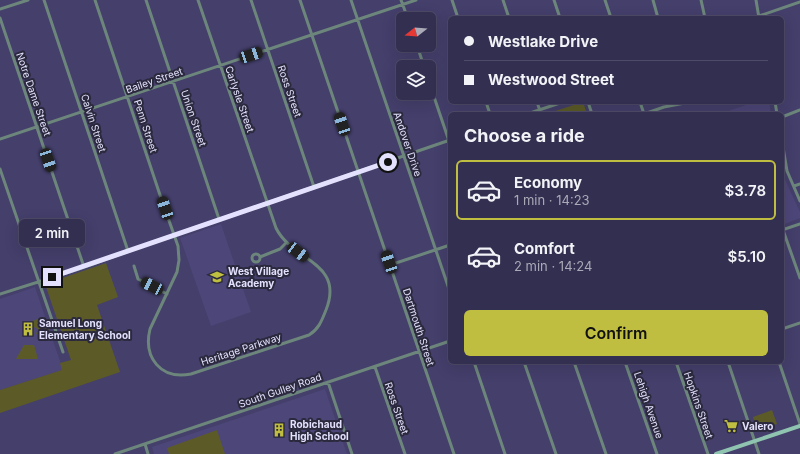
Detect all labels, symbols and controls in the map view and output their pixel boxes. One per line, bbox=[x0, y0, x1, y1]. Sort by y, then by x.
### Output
north arrow bbox=[396, 12, 436, 52]
map controls bbox=[396, 12, 436, 100]
text: Westlake Drive bbox=[488, 32, 598, 51]
car bbox=[238, 46, 264, 64]
street label: Notre Dame Street bbox=[14, 51, 54, 138]
button: layers bbox=[396, 60, 436, 100]
street label: Bailey Street bbox=[124, 64, 185, 95]
street label: Carlysle Street bbox=[223, 64, 257, 134]
street label: Ross Street bbox=[276, 64, 305, 119]
text: Westwood Street bbox=[488, 70, 614, 89]
street label: Union Street bbox=[179, 88, 209, 148]
street label: Calvin Street bbox=[79, 92, 109, 154]
street label: Penn Street bbox=[132, 98, 160, 155]
street label: Andover Drive bbox=[391, 110, 425, 178]
car bbox=[332, 111, 352, 137]
text: Choose a ride bbox=[464, 125, 585, 146]
car bbox=[38, 147, 58, 173]
route start bbox=[379, 153, 397, 171]
icon: car bbox=[466, 172, 502, 208]
text: Economy bbox=[514, 173, 582, 192]
text: $3.78 bbox=[725, 181, 766, 200]
text: 1 min · 14:23 bbox=[514, 192, 590, 208]
car bbox=[155, 195, 175, 221]
callout: 2 min bbox=[19, 219, 85, 247]
text: 2 min bbox=[35, 225, 69, 241]
icon: car bbox=[466, 238, 502, 274]
text: Comfort bbox=[514, 239, 575, 258]
car bbox=[285, 240, 311, 264]
text: $5.10 bbox=[727, 247, 766, 266]
car bbox=[379, 249, 399, 275]
text: 2 min · 14:24 bbox=[514, 258, 592, 274]
place label: West Village Academy bbox=[228, 265, 289, 290]
route end bbox=[43, 268, 61, 286]
school or university icon: West Village Academy bbox=[209, 269, 225, 285]
car bbox=[139, 275, 165, 297]
street label: Dartmouth Street bbox=[401, 287, 437, 368]
button: Confirm bbox=[464, 310, 768, 356]
place label: Samuel Long Elementary School bbox=[39, 317, 131, 342]
building icon: Samuel Long Elementary School bbox=[20, 321, 36, 337]
street label: Heritage Parkway bbox=[199, 330, 283, 368]
street label: South Gulley Road bbox=[237, 370, 323, 410]
street label: Lehigh Avenue bbox=[632, 370, 666, 440]
street label: Hopkins Street bbox=[682, 370, 716, 441]
street label: Ross Street bbox=[383, 381, 412, 436]
place label: Robichaud High School bbox=[290, 418, 349, 443]
supermarket icon: Valero bbox=[723, 418, 739, 434]
place label: Valero bbox=[742, 420, 773, 432]
building icon: Robichaud High School bbox=[271, 422, 287, 438]

